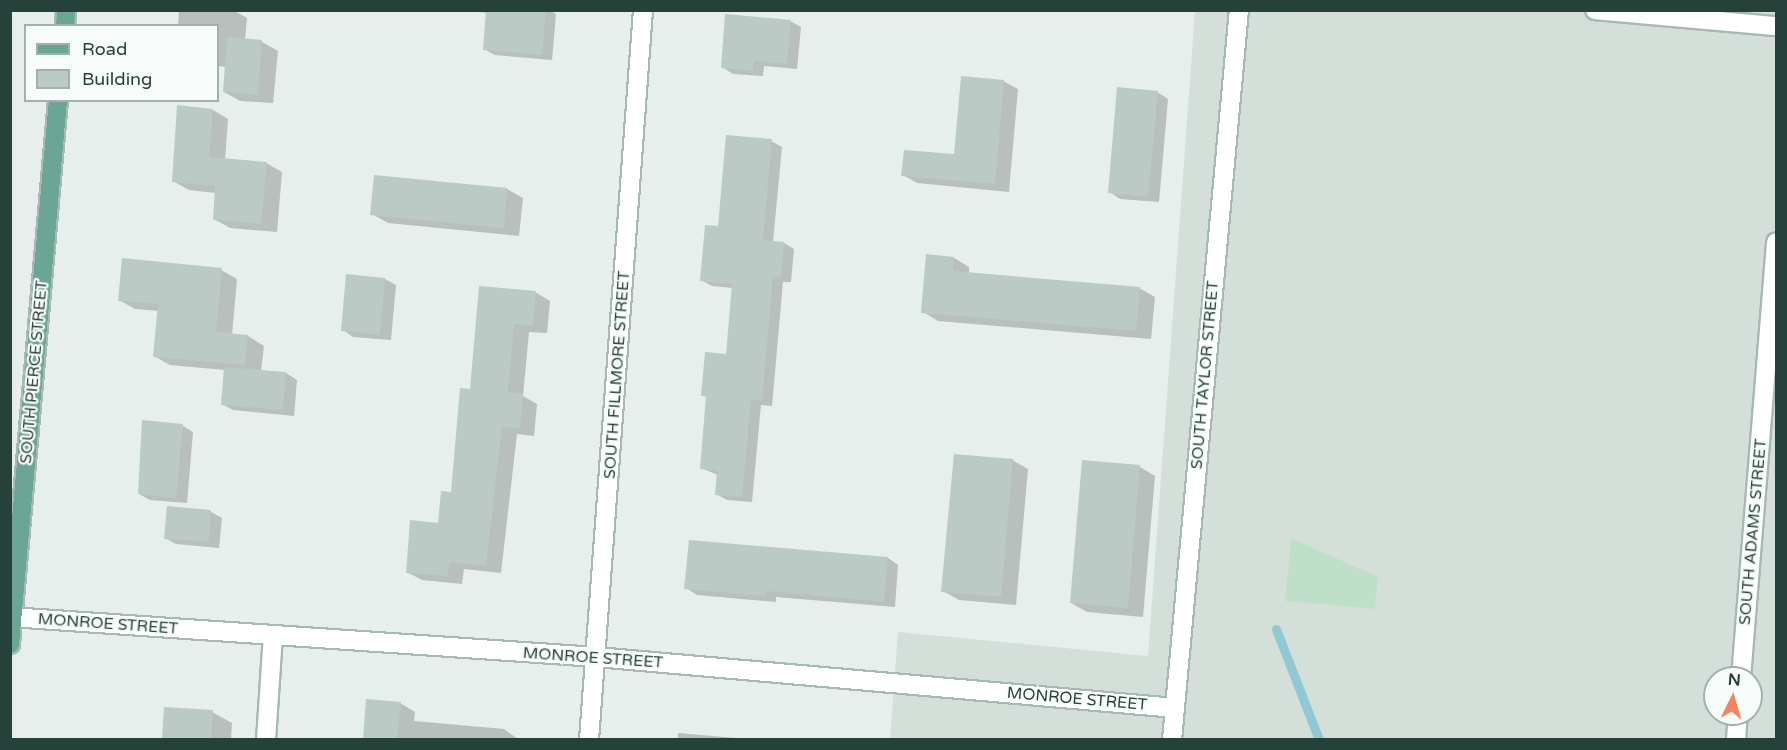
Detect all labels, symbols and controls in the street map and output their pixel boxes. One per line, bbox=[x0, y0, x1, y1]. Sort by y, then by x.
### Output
legend bbox=[24, 24, 219, 102]
text: Road bbox=[82, 38, 127, 60]
text: Building bbox=[82, 68, 152, 90]
street label: SOUTH FILLMORE STREET bbox=[600, 270, 634, 480]
street label: SOUTH PIERCE STREET bbox=[16, 280, 52, 464]
street label: SOUTH TAYLOR STREET bbox=[1187, 280, 1223, 470]
street label: SOUTH ADAMS STREET bbox=[1735, 438, 1771, 626]
street label: MONROE STREET bbox=[37, 610, 179, 638]
street label: MONROE STREET bbox=[522, 644, 664, 672]
north arrow bbox=[1703, 666, 1763, 726]
text: N bbox=[1727, 670, 1742, 691]
street label: MONROE STREET bbox=[1006, 683, 1148, 715]

